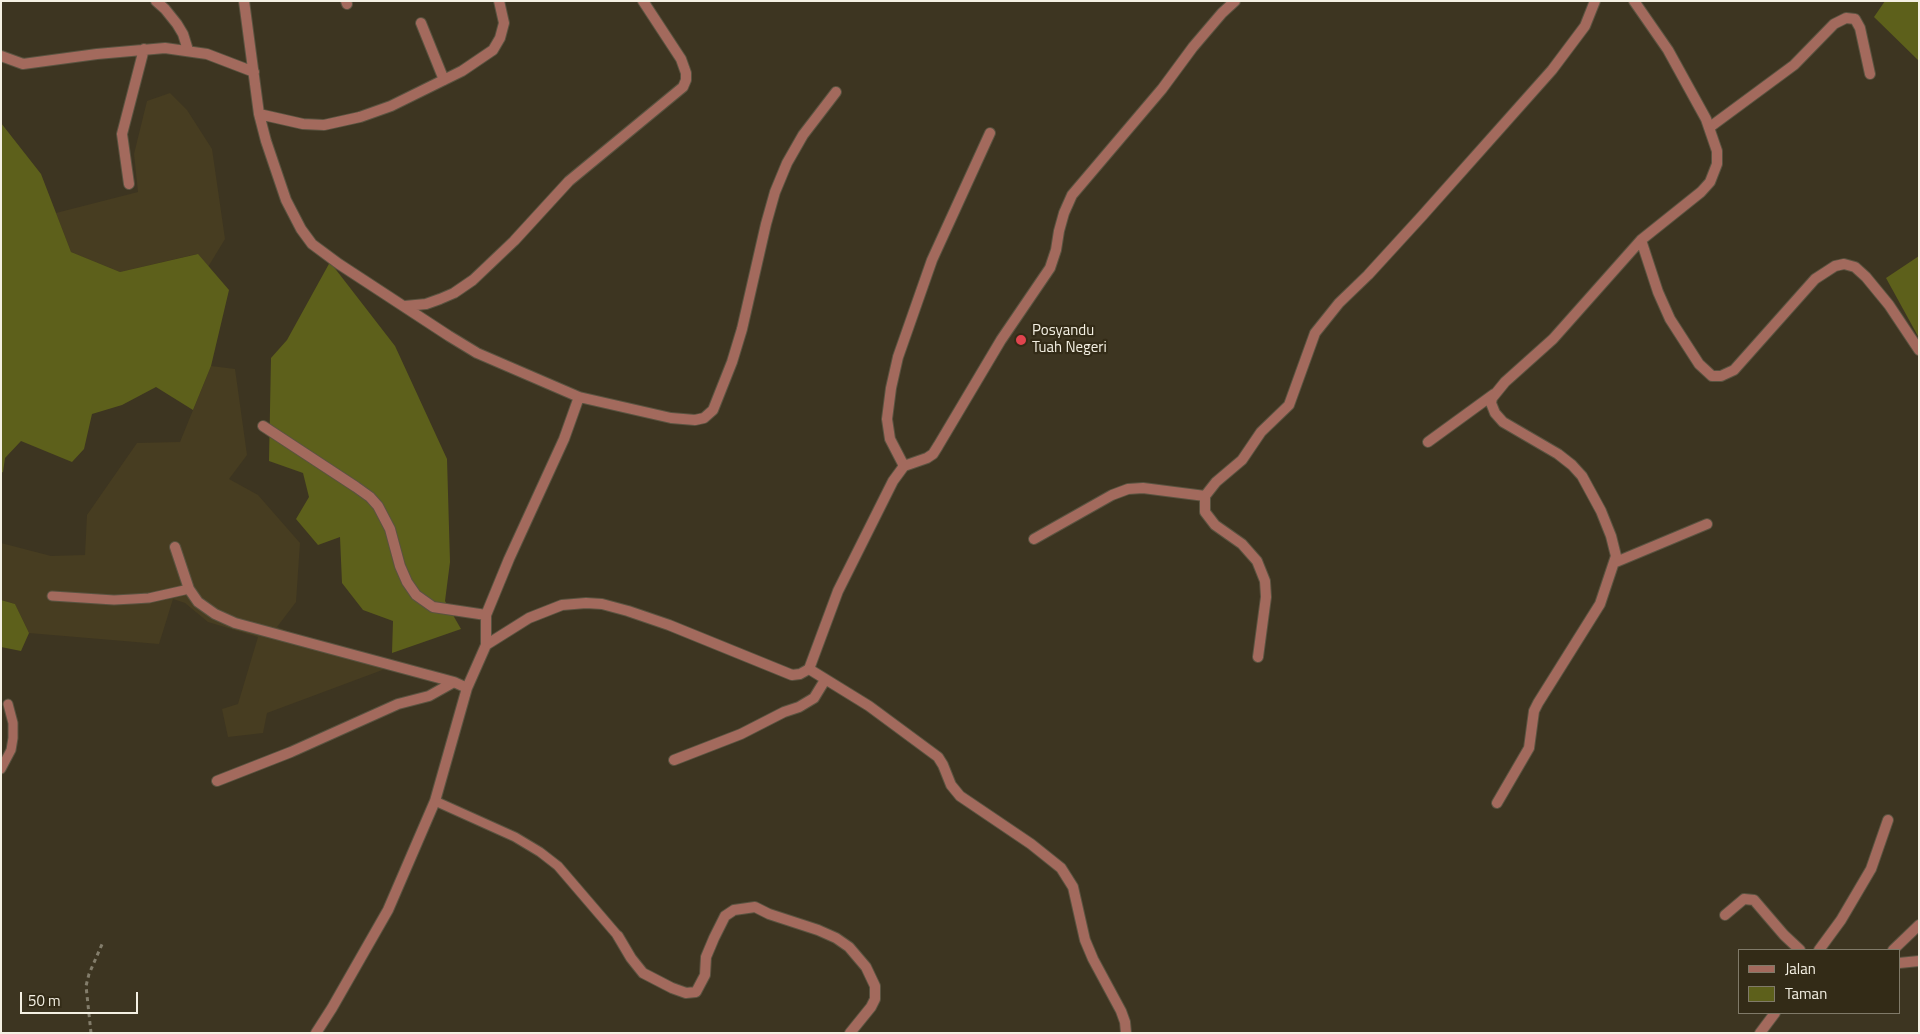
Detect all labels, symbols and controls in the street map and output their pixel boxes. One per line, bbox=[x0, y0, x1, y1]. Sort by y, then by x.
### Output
place label: Posyandu Tuah Negeri bbox=[1032, 322, 1107, 357]
marker: Posyandu Tuah Negeri bbox=[1014, 333, 1028, 347]
legend bbox=[1738, 949, 1900, 1014]
text: Jalan bbox=[1785, 957, 1816, 980]
scale bar bbox=[22, 982, 140, 1014]
text: Taman bbox=[1785, 982, 1827, 1005]
text: 50 m bbox=[28, 989, 61, 1012]

